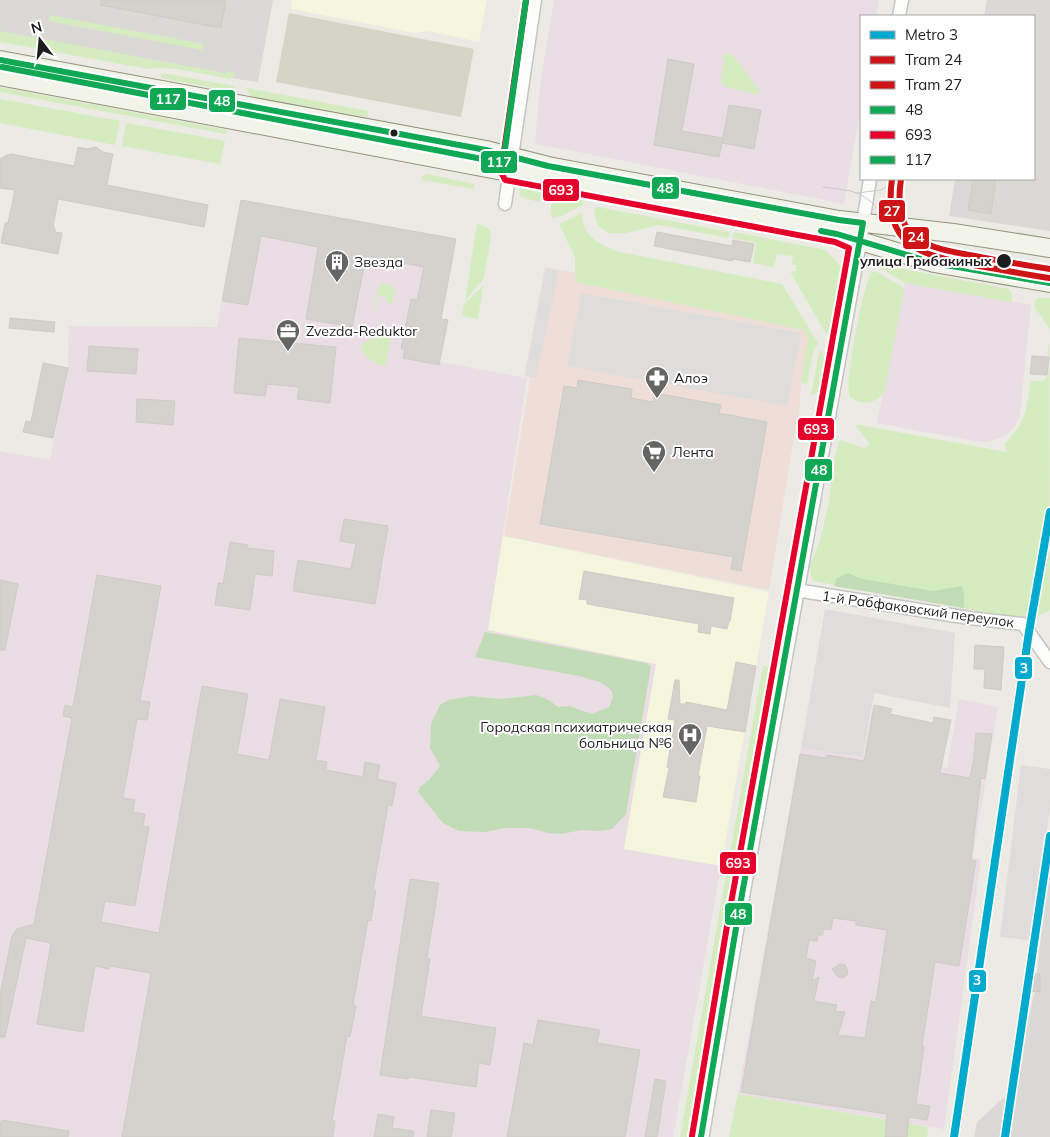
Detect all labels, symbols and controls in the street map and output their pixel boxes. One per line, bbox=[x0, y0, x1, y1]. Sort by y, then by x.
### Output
north arrow bbox=[15, 15, 65, 65]
legend bbox=[860, 15, 1035, 180]
text: N bbox=[29, 17, 44, 38]
text: Metro 3 bbox=[905, 25, 958, 44]
text: Tram 24 bbox=[905, 50, 962, 69]
text: Tram 27 bbox=[905, 75, 962, 94]
line badge: 117 bbox=[149, 87, 187, 111]
line badge: 48 bbox=[208, 89, 236, 113]
text: 117 bbox=[155, 90, 181, 108]
text: 48 bbox=[214, 92, 230, 110]
text: 48 bbox=[905, 100, 923, 119]
text: 693 bbox=[905, 125, 932, 144]
unlabelled marker bbox=[389, 128, 399, 138]
line badge: 117 bbox=[480, 150, 518, 174]
text: 117 bbox=[905, 150, 932, 169]
text: 117 bbox=[486, 153, 512, 171]
line badge: 48 bbox=[651, 176, 680, 200]
line badge: 693 bbox=[542, 178, 580, 202]
text: 48 bbox=[657, 179, 673, 197]
text: 693 bbox=[548, 181, 574, 199]
line badge: 27 bbox=[878, 199, 906, 223]
text: 27 bbox=[884, 202, 900, 220]
line badge: 24 bbox=[902, 226, 930, 250]
text: 24 bbox=[908, 228, 925, 246]
building icon: Звезда bbox=[324, 249, 350, 283]
place label: улица Грибакиных bbox=[860, 252, 992, 270]
marker: улица Грибакиных bbox=[995, 252, 1013, 270]
place label: Звезда bbox=[354, 253, 403, 271]
office icon: Zvezda-Reduktor bbox=[275, 318, 301, 352]
place label: Zvezda-Reduktor bbox=[306, 322, 418, 340]
pharmacy icon: Алоэ bbox=[644, 365, 670, 399]
place label: Алоэ bbox=[674, 369, 708, 387]
line badge: 693 bbox=[797, 417, 835, 441]
text: 693 bbox=[803, 420, 829, 438]
supermarket icon: Лента bbox=[641, 439, 667, 473]
place label: Лента bbox=[672, 443, 714, 461]
line badge: 48 bbox=[804, 458, 833, 482]
text: 48 bbox=[811, 461, 827, 479]
street label: 1-й Рабфаковский переулок bbox=[821, 587, 1016, 631]
line badge: 3 bbox=[1014, 656, 1033, 680]
text: 3 bbox=[1020, 659, 1028, 677]
place label: Городская психиатрическая больница №6 bbox=[480, 718, 672, 752]
hospital icon: Городская психиатрическая больница №6 bbox=[677, 722, 703, 756]
line badge: 693 bbox=[719, 851, 757, 875]
text: 693 bbox=[725, 854, 751, 872]
line badge: 48 bbox=[724, 902, 753, 926]
text: 48 bbox=[730, 905, 746, 923]
line badge: 3 bbox=[968, 969, 987, 993]
text: 3 bbox=[973, 971, 981, 989]

